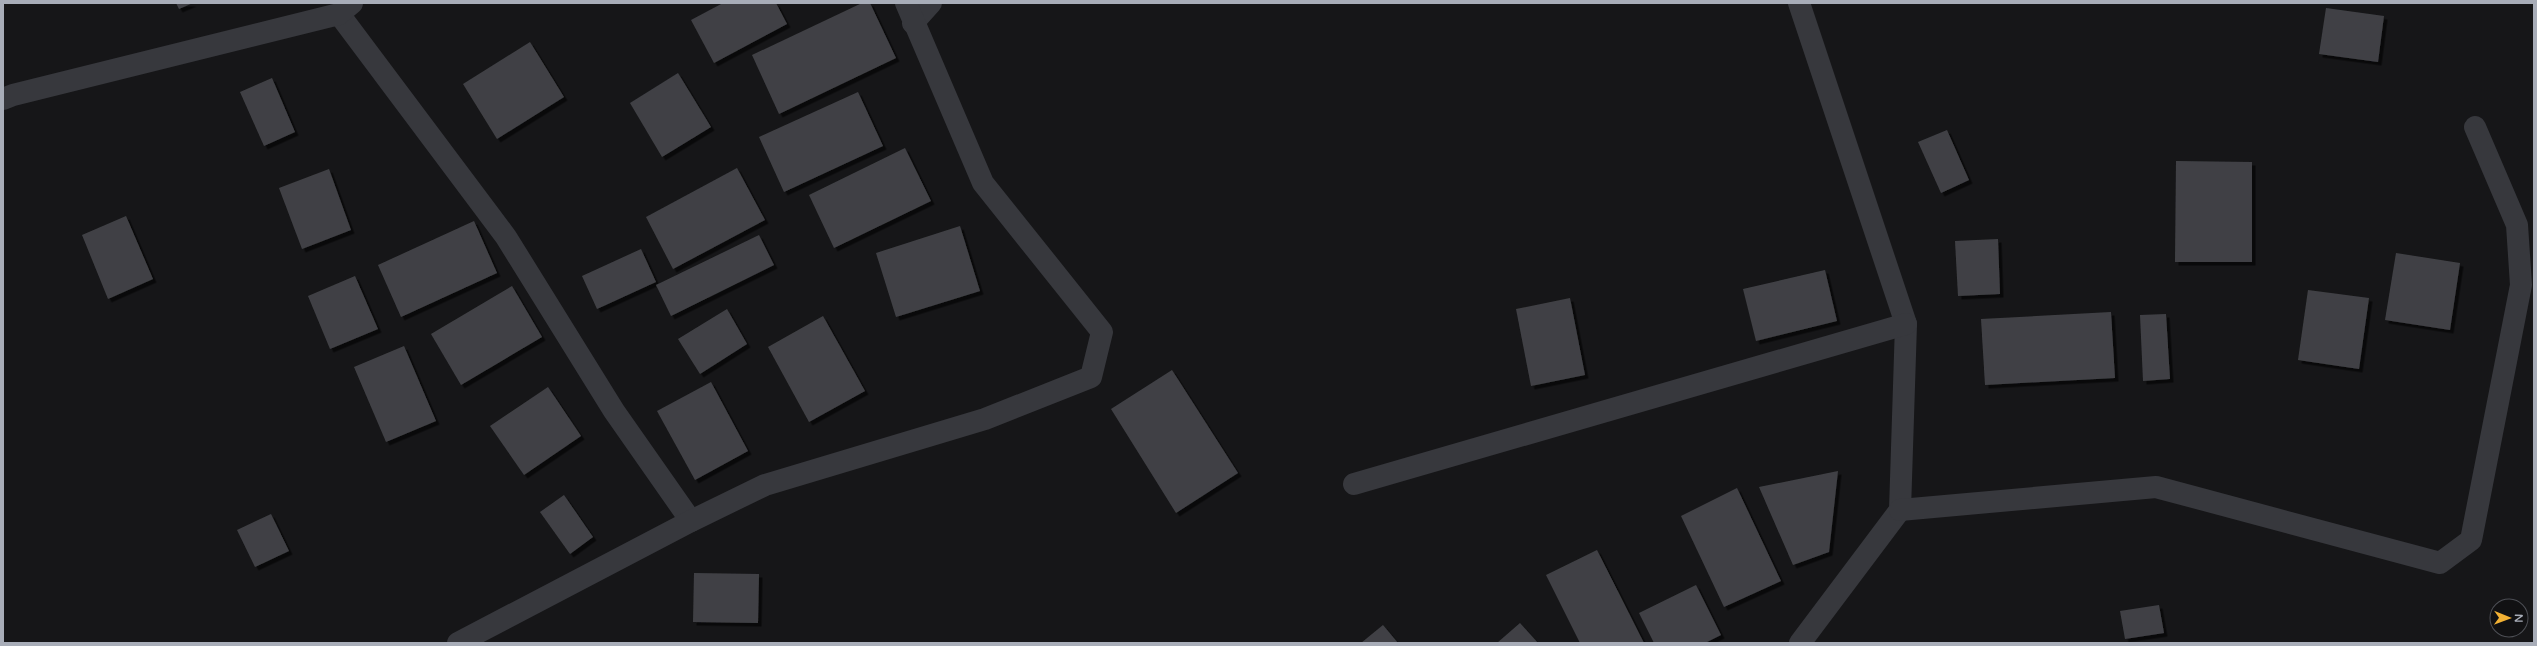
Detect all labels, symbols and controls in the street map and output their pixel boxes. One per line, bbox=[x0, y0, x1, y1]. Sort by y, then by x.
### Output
north arrow bbox=[2489, 598, 2529, 638]
text: N bbox=[2512, 614, 2525, 623]

